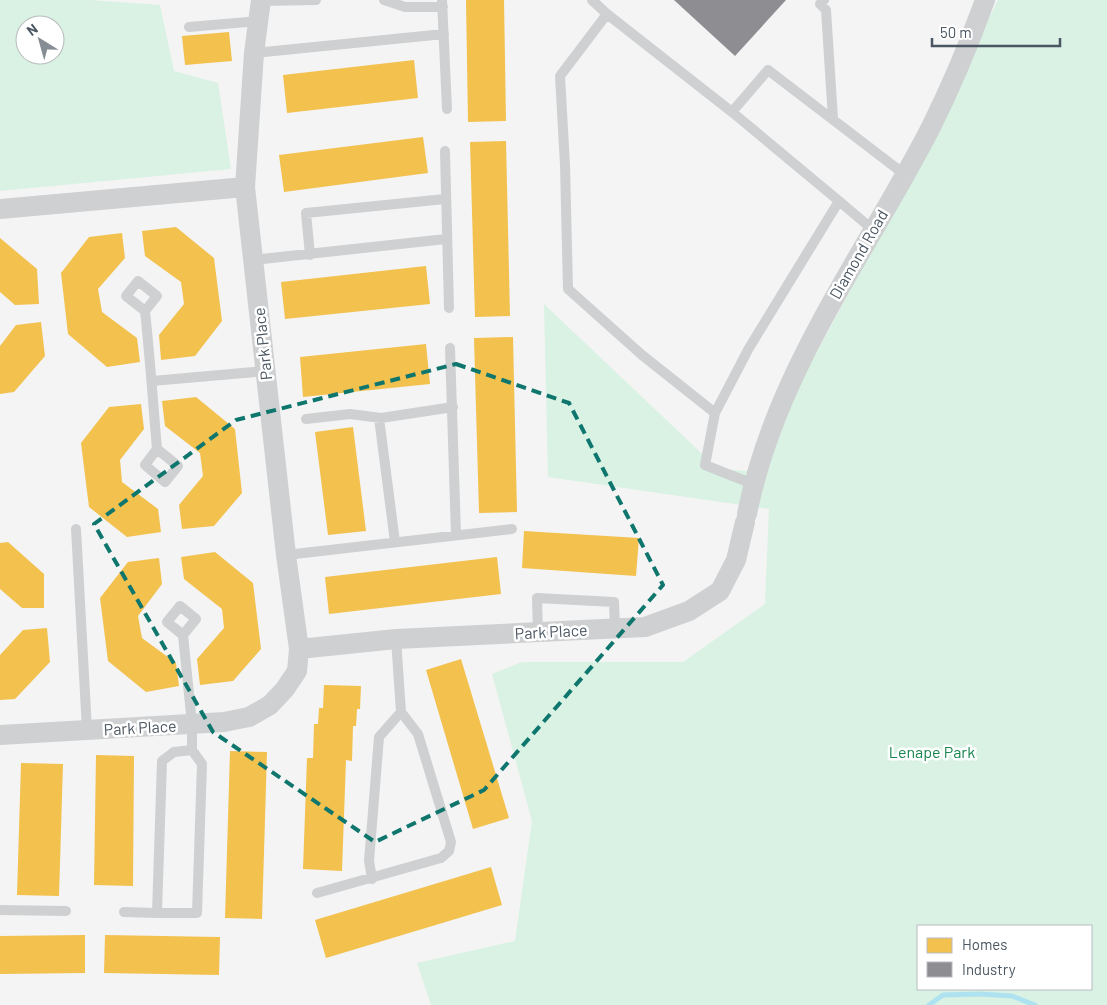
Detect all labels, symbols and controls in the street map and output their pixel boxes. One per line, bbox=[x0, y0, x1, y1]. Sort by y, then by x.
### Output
north arrow bbox=[15, 15, 65, 65]
scale bar bbox=[932, 15, 1060, 47]
text: N bbox=[23, 20, 41, 39]
text: 50 m bbox=[940, 23, 972, 41]
street label: Diamond Road bbox=[825, 206, 891, 302]
street label: Park Place bbox=[249, 307, 275, 381]
street label: Park Place bbox=[514, 620, 588, 642]
street label: Park Place bbox=[103, 716, 177, 738]
park label: Lenape Park bbox=[889, 742, 975, 761]
legend bbox=[917, 925, 1092, 990]
text: Homes bbox=[962, 935, 1007, 953]
text: Industry bbox=[962, 960, 1016, 978]

